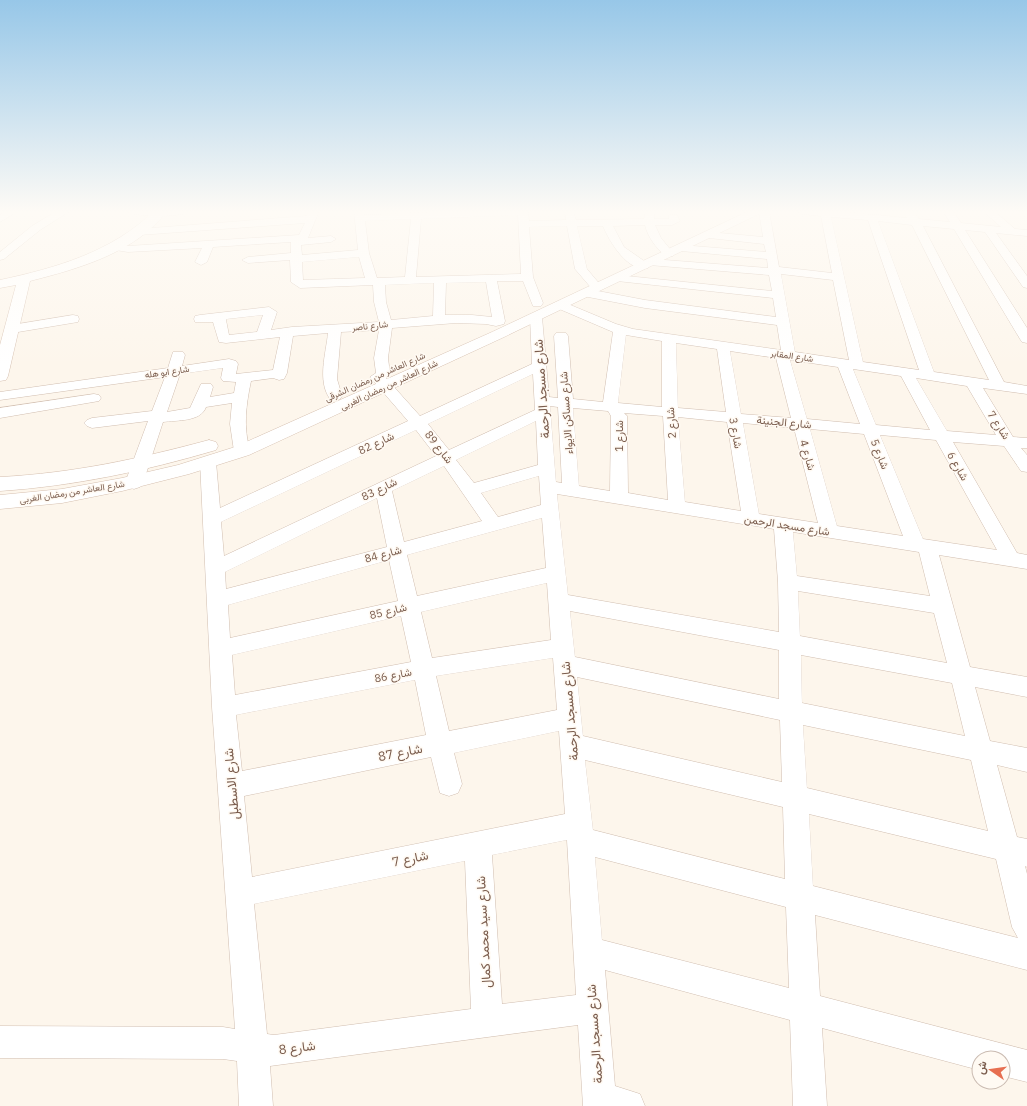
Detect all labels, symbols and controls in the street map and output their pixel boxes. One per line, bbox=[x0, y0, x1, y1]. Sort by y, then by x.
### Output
street label: شارع ناصر bbox=[350, 318, 389, 334]
street label: شارع مسجد الرحمة bbox=[530, 339, 554, 439]
street label: شارع المقابر bbox=[769, 347, 814, 365]
street label: شارع العاشر من رمضان الشرقى bbox=[323, 349, 427, 405]
street label: شارع العاشر من رمضان الغربى bbox=[338, 357, 440, 413]
street label: شارع ابو هله bbox=[144, 363, 190, 381]
street label: شارع مساكن الايواء bbox=[556, 371, 577, 455]
street label: شارع 2 bbox=[663, 406, 680, 439]
street label: شارع 7 bbox=[984, 408, 1014, 443]
street label: شارع الجنينة bbox=[756, 413, 812, 432]
street label: شارع 3 bbox=[725, 416, 746, 450]
street label: شارع 1 bbox=[612, 420, 627, 452]
street label: شارع 89 bbox=[421, 428, 456, 467]
street label: شارع 82 bbox=[356, 429, 397, 458]
street label: شارع 5 bbox=[867, 437, 892, 472]
street label: شارع 4 bbox=[796, 438, 819, 473]
street label: شارع 6 bbox=[943, 449, 972, 484]
street label: شارع 83 bbox=[359, 474, 400, 505]
street label: شارع العاشر من رمضان الغربى bbox=[18, 478, 126, 506]
street label: شارع مسجد الرحمن bbox=[743, 511, 831, 540]
street label: شارع 84 bbox=[363, 542, 404, 567]
street label: شارع 85 bbox=[368, 600, 409, 623]
street label: شارع مسجد الرحمة bbox=[557, 660, 583, 761]
street label: شارع 86 bbox=[373, 664, 413, 686]
street label: شارع 87 bbox=[376, 740, 424, 766]
street label: شارع الاسطبل bbox=[220, 747, 244, 820]
street label: شارع 7 bbox=[390, 846, 430, 872]
street label: شارع سيد محمد كمال bbox=[472, 875, 496, 989]
street label: شارع مسجد الرحمة bbox=[583, 984, 607, 1084]
street label: شارع 8 bbox=[278, 1037, 317, 1059]
north arrow bbox=[971, 1050, 1011, 1090]
text: ش bbox=[973, 1060, 990, 1076]

